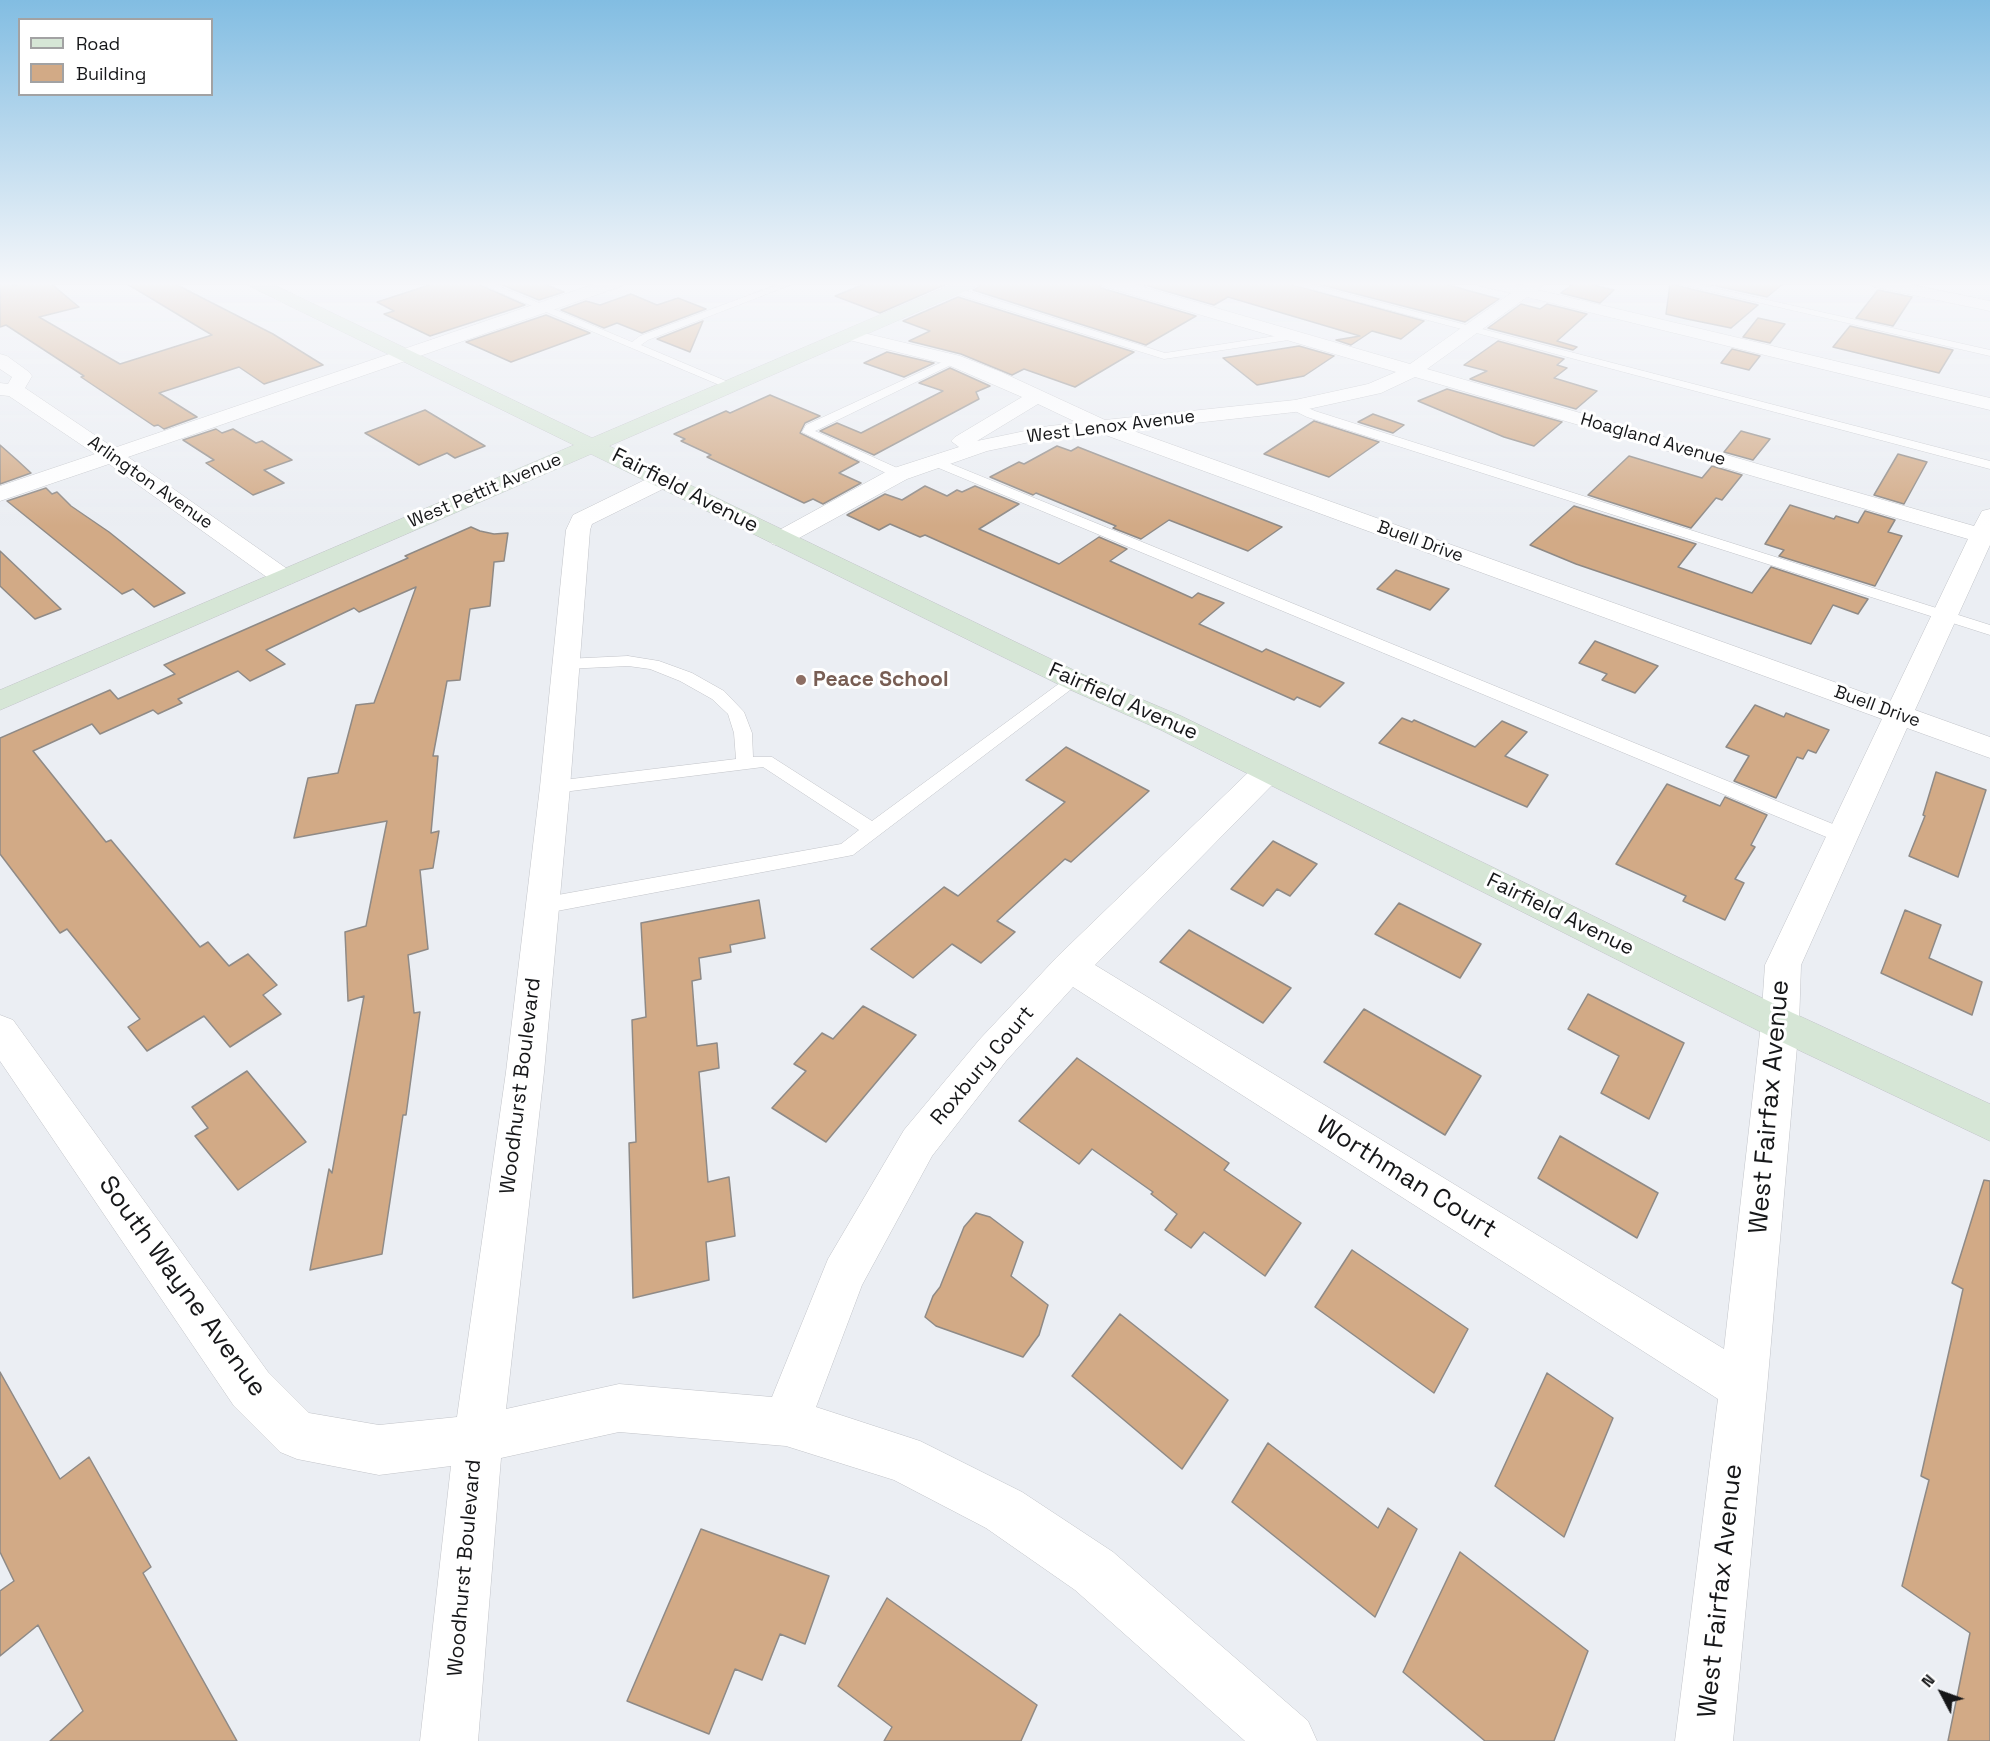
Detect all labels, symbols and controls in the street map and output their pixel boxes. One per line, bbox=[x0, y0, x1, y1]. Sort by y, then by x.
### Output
legend bbox=[18, 18, 213, 96]
text: Road bbox=[76, 32, 120, 55]
text: Building bbox=[76, 62, 146, 85]
street label: West Lenox Avenue bbox=[1026, 406, 1196, 448]
street label: Hoagland Avenue bbox=[1578, 409, 1728, 471]
street label: Arlington Avenue bbox=[83, 432, 217, 534]
street label: Fairfield Avenue bbox=[608, 443, 762, 539]
street label: West Pettit Avenue bbox=[405, 449, 565, 533]
street label: Buell Drive bbox=[1374, 516, 1466, 568]
street label: Fairfield Avenue bbox=[1044, 658, 1202, 746]
place label: Peace School bbox=[813, 667, 948, 693]
marker: Peace School bbox=[794, 673, 808, 687]
street label: Buell Drive bbox=[1831, 681, 1923, 733]
street label: Fairfield Avenue bbox=[1482, 868, 1638, 962]
street label: Woodhurst Boulevard bbox=[495, 976, 547, 1196]
street label: West Fairfax Avenue bbox=[1743, 979, 1797, 1235]
street label: Roxbury Court bbox=[926, 1001, 1040, 1131]
street label: Worthman Court bbox=[1310, 1110, 1502, 1246]
street label: South Wayne Avenue bbox=[91, 1170, 273, 1404]
street label: Woodhurst Boulevard bbox=[443, 1458, 487, 1678]
street label: West Fairfax Avenue bbox=[1692, 1463, 1750, 1719]
north arrow bbox=[1912, 1663, 1972, 1723]
text: N bbox=[1917, 1670, 1939, 1692]

